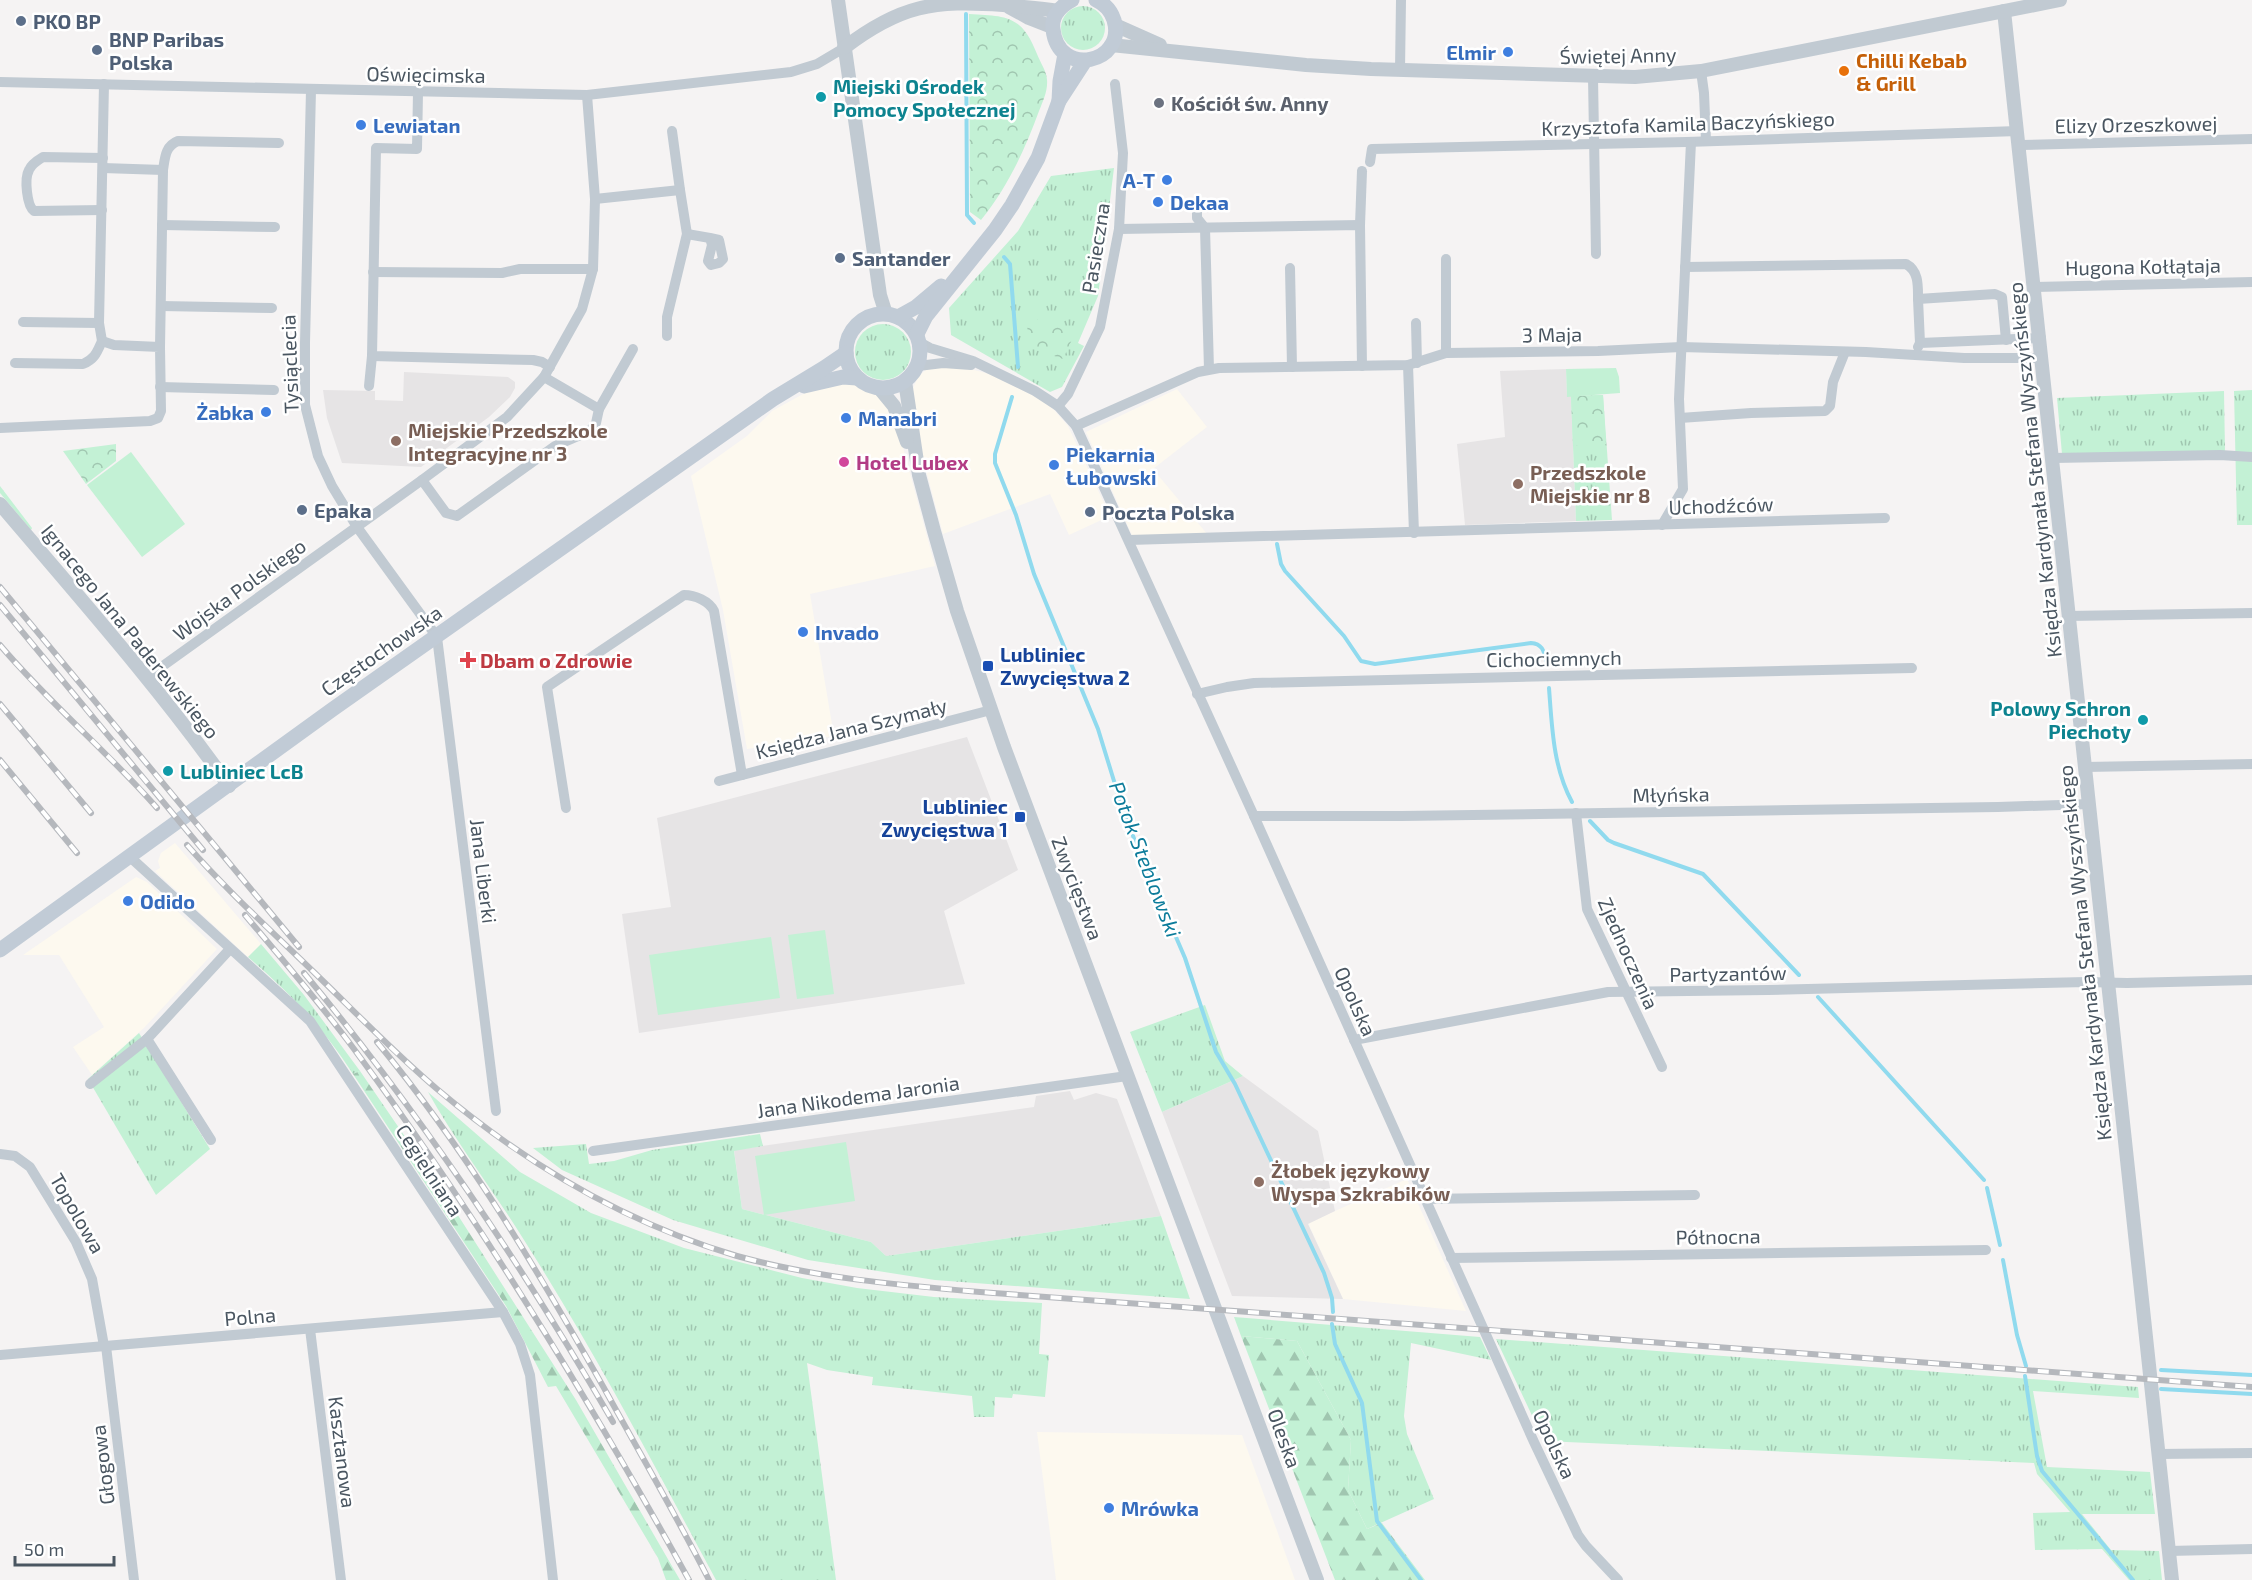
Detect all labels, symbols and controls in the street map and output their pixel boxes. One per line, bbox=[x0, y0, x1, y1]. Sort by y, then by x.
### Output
place label: PKO BP bbox=[33, 9, 101, 33]
marker: PKO BP bbox=[14, 14, 28, 28]
place label: BNP Paribas Polska bbox=[109, 27, 224, 74]
place label: Elmir bbox=[1446, 40, 1496, 64]
street label: Świętej Anny bbox=[1559, 42, 1677, 68]
marker: BNP Paribas Polska bbox=[90, 43, 104, 57]
marker: Elmir bbox=[1501, 45, 1515, 59]
place label: Chilli Kebab & Grill bbox=[1856, 48, 1967, 95]
street label: Oświęcimska bbox=[366, 61, 486, 87]
marker: Chilli Kebab & Grill bbox=[1837, 64, 1851, 78]
place label: Miejski Ośrodek Pomocy Społecznej bbox=[833, 74, 1015, 122]
marker: Miejski Ośrodek Pomocy Społecznej bbox=[814, 90, 828, 104]
place label: Kościół św. Anny bbox=[1171, 91, 1329, 116]
marker: Kościół św. Anny bbox=[1152, 96, 1166, 110]
street label: Krzysztofa Kamila Baczyńskiego bbox=[1541, 106, 1835, 140]
street label: Elizy Orzeszkowej bbox=[2054, 111, 2218, 137]
place label: Lewiatan bbox=[373, 113, 460, 137]
marker: Lewiatan bbox=[354, 118, 368, 132]
place label: A-T bbox=[1123, 168, 1155, 192]
marker: A-T bbox=[1160, 173, 1174, 187]
place label: Dekaa bbox=[1170, 190, 1229, 214]
marker: Dekaa bbox=[1151, 195, 1165, 209]
street label: Pasieczna bbox=[1076, 201, 1114, 295]
place label: Santander bbox=[852, 246, 951, 270]
marker: Santander bbox=[833, 251, 847, 265]
street label: Hugona Kołłątaja bbox=[2065, 253, 2221, 279]
street label: Księdza Kardynała Stefana Wyszyńskiego bbox=[2002, 281, 2066, 659]
street label: Tysiąclecia bbox=[275, 314, 303, 414]
street label: 3 Maja bbox=[1522, 321, 1582, 347]
place label: Żabka bbox=[196, 400, 254, 424]
marker: Żabka bbox=[259, 405, 273, 419]
place label: Manabri bbox=[858, 406, 937, 430]
marker: Manabri bbox=[839, 411, 853, 425]
place label: Miejskie Przedszkole Integracyjne nr 3 bbox=[408, 418, 608, 466]
marker: Miejskie Przedszkole Integracyjne nr 3 bbox=[389, 434, 403, 448]
place label: Piekarnia Łubowski bbox=[1066, 442, 1157, 489]
place label: Hotel Lubex bbox=[856, 450, 969, 474]
marker: Hotel Lubex bbox=[837, 455, 851, 469]
marker: Piekarnia Łubowski bbox=[1047, 458, 1061, 472]
place label: Przedszkole Miejskie nr 8 bbox=[1530, 460, 1651, 507]
marker: Przedszkole Miejskie nr 8 bbox=[1511, 477, 1525, 491]
street label: Uchodźców bbox=[1668, 491, 1774, 519]
place label: Epaka bbox=[314, 498, 372, 522]
place label: Poczta Polska bbox=[1102, 500, 1235, 524]
marker: Epaka bbox=[295, 503, 309, 517]
marker: Poczta Polska bbox=[1083, 505, 1097, 519]
street label: Ignacego Jana Paderewskiego bbox=[37, 519, 225, 743]
street label: Wojska Polskiego bbox=[168, 533, 310, 645]
street label: Częstochowska bbox=[316, 599, 446, 701]
place label: Invado bbox=[815, 620, 879, 644]
marker: Invado bbox=[796, 625, 810, 639]
place label: Lubliniec Zwycięstwa 2 bbox=[1000, 642, 1130, 690]
street label: Cichociemnych bbox=[1486, 645, 1622, 671]
place label: Dbam o Zdrowie bbox=[480, 648, 633, 672]
marker: Dbam o Zdrowie bbox=[461, 653, 475, 667]
marker: Lubliniec Zwycięstwa 2 bbox=[981, 659, 995, 673]
street label: Księdza Jana Szymały bbox=[753, 692, 950, 763]
place label: Polowy Schron Piechoty bbox=[1990, 696, 2132, 744]
marker: Polowy Schron Piechoty bbox=[2136, 713, 2150, 727]
place label: Lubliniec LcB bbox=[180, 759, 304, 783]
marker: Lubliniec LcB bbox=[161, 764, 175, 778]
street label: Księdza Kardynała Stefana Wyszyńskiego bbox=[2052, 764, 2116, 1142]
water label: Potok Steblowski bbox=[1105, 778, 1187, 940]
street label: Młyńska bbox=[1632, 781, 1710, 807]
place label: Lubliniec Zwycięstwa 1 bbox=[881, 794, 1008, 842]
marker: Lubliniec Zwycięstwa 1 bbox=[1013, 810, 1027, 824]
street label: Jana Liberki bbox=[466, 817, 502, 925]
street label: Zwycięstwa bbox=[1047, 833, 1109, 943]
place label: Odido bbox=[140, 889, 195, 913]
street label: Zjednoczenia bbox=[1594, 893, 1664, 1013]
marker: Odido bbox=[121, 894, 135, 908]
street label: Partyzantów bbox=[1669, 960, 1787, 986]
street label: Opolska bbox=[1330, 963, 1382, 1039]
street label: Jana Nikodema Jaronia bbox=[755, 1070, 961, 1122]
street label: Cegielniana bbox=[391, 1119, 469, 1221]
place label: Żłobek językowy Wyspa Szkrabików bbox=[1271, 1158, 1450, 1206]
street label: Topolowa bbox=[46, 1169, 110, 1257]
marker: Żłobek językowy Wyspa Szkrabików bbox=[1252, 1175, 1266, 1189]
street label: Północna bbox=[1675, 1223, 1761, 1249]
street label: Polna bbox=[223, 1302, 277, 1330]
street label: Kasztanowa bbox=[324, 1395, 362, 1509]
street label: Oleska bbox=[1263, 1405, 1307, 1471]
street label: Opolska bbox=[1529, 1406, 1581, 1482]
street label: Głogowa bbox=[85, 1424, 119, 1506]
place label: Mrówka bbox=[1121, 1496, 1199, 1520]
marker: Mrówka bbox=[1102, 1501, 1116, 1515]
scale bar bbox=[15, 1529, 114, 1567]
text: 50 m bbox=[24, 1538, 64, 1560]

